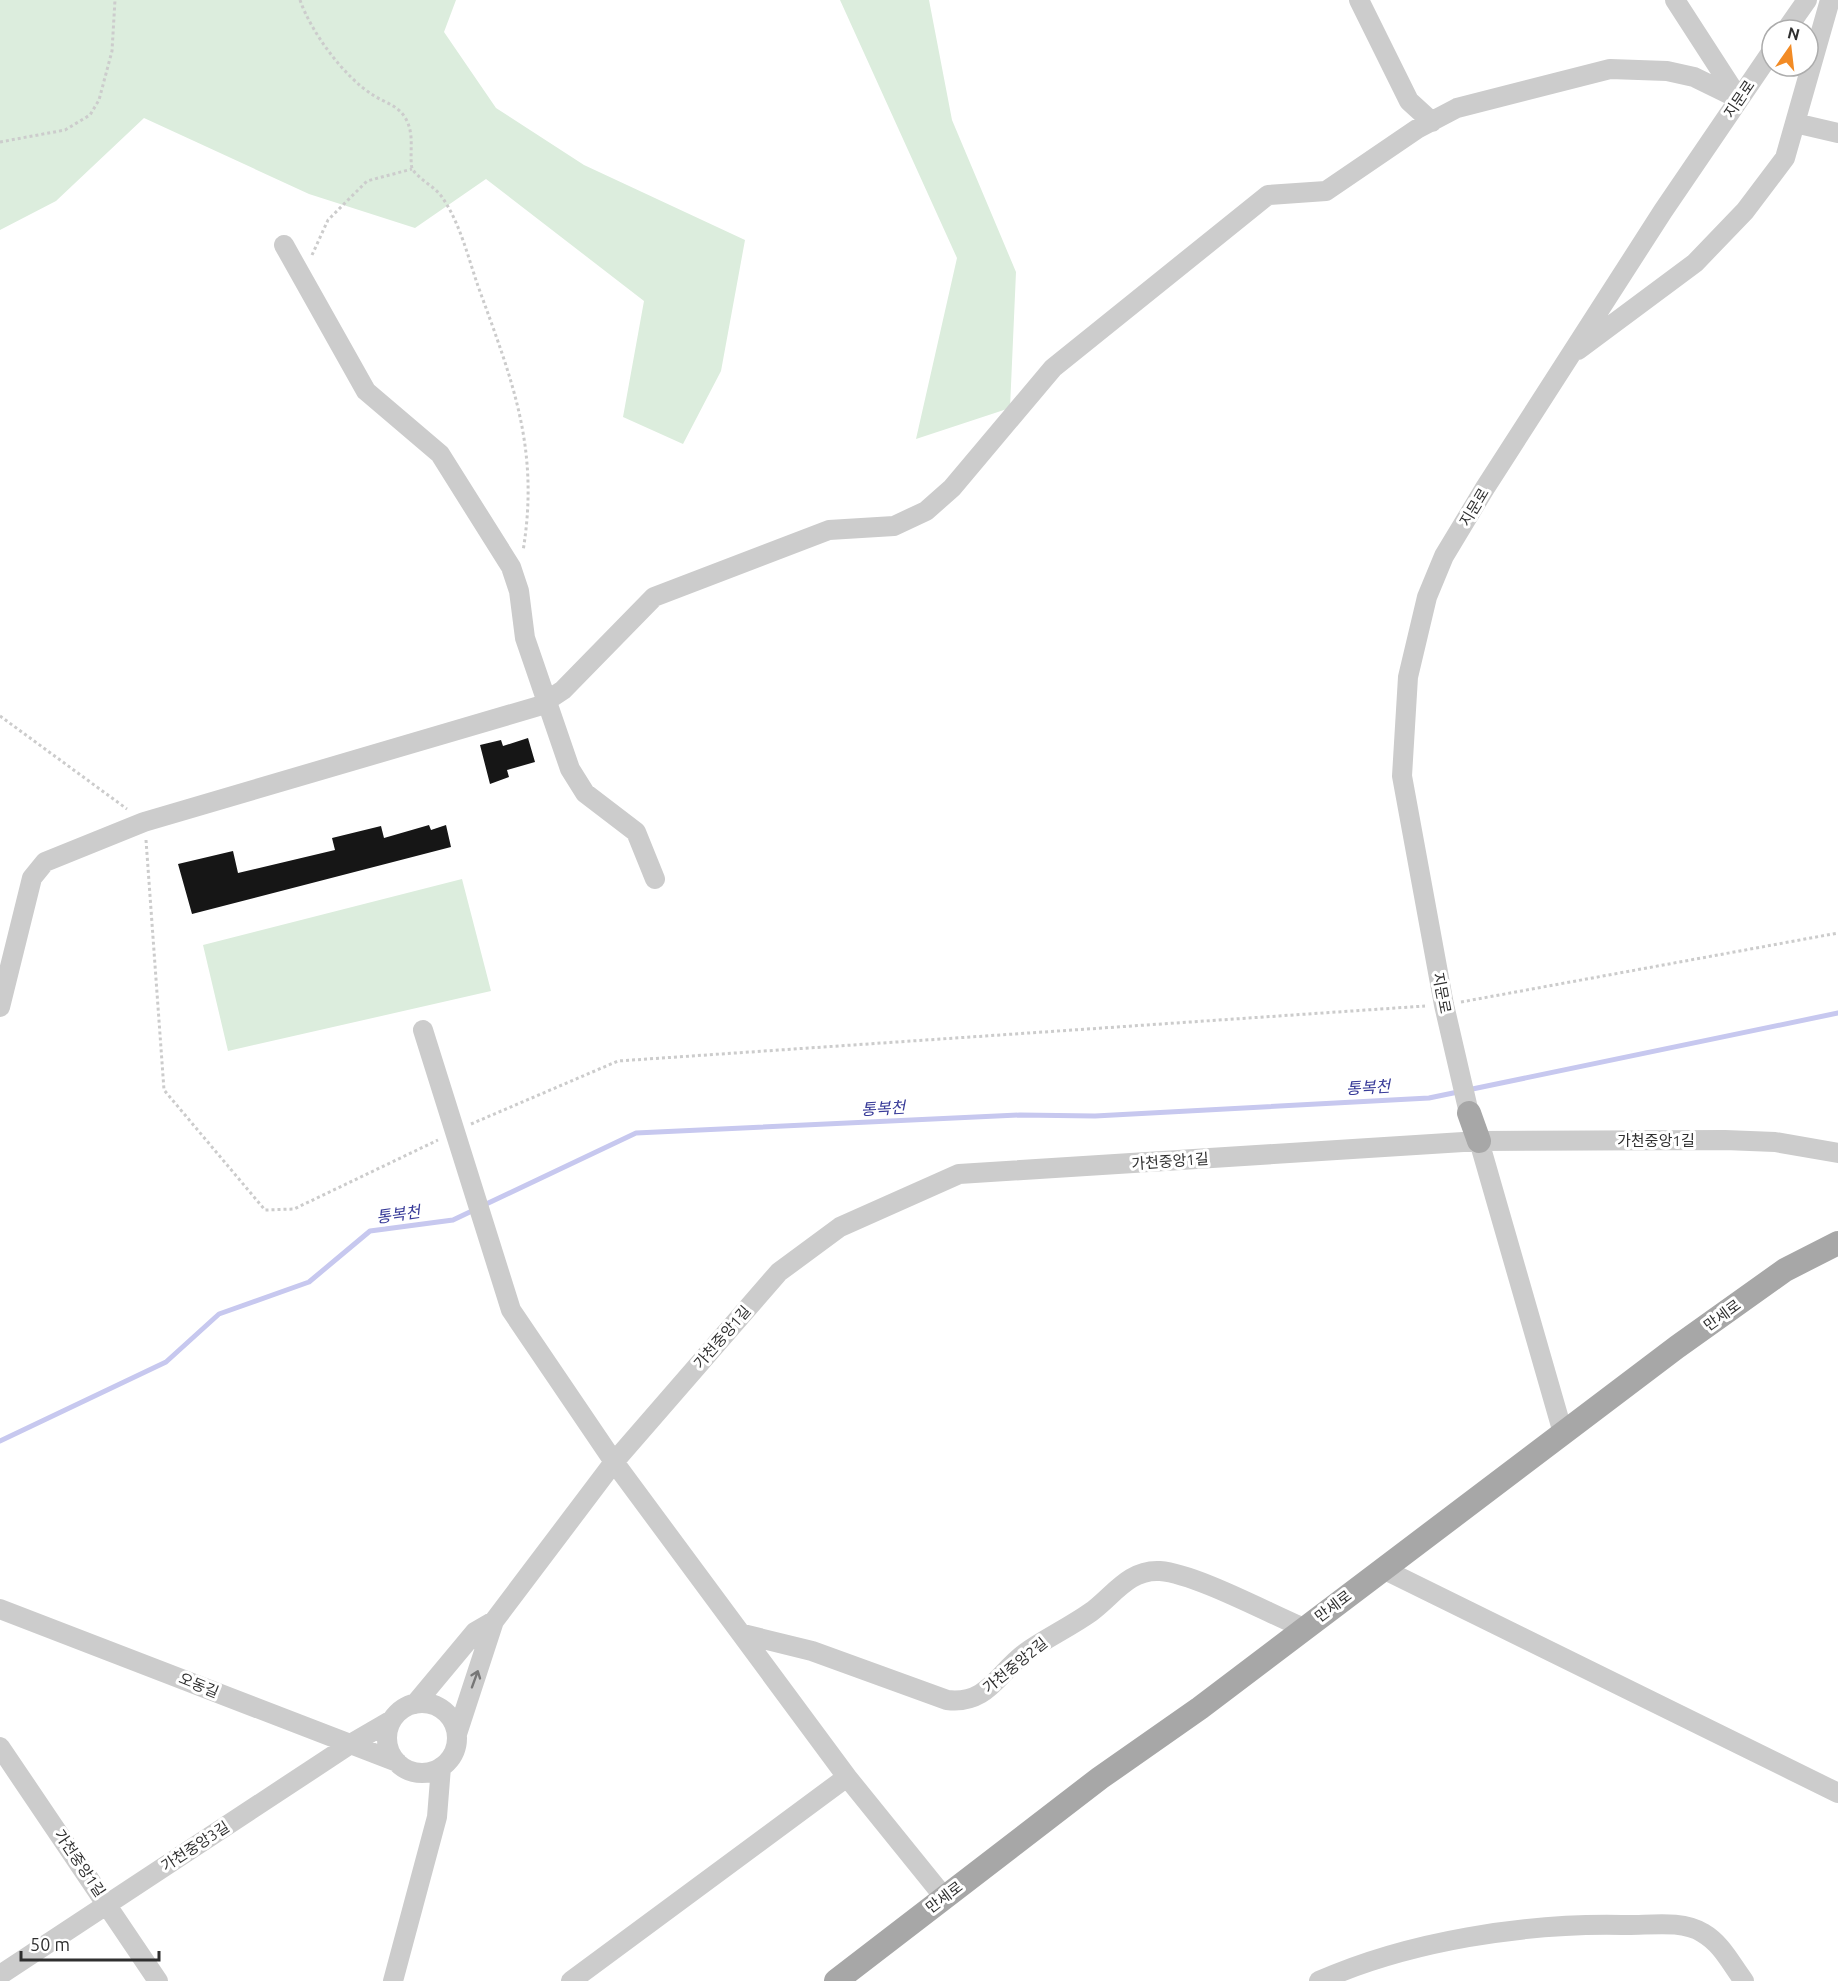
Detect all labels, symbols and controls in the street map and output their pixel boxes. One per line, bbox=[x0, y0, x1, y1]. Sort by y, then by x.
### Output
north arrow bbox=[1760, 18, 1820, 78]
text: N bbox=[1786, 23, 1802, 44]
street label: 지문로 bbox=[1720, 77, 1758, 121]
street label: 지문로 bbox=[1456, 485, 1492, 529]
street label: 지문로 bbox=[1430, 971, 1454, 1015]
water label: 통복천 bbox=[1345, 1077, 1393, 1097]
water label: 통복천 bbox=[860, 1098, 908, 1118]
street label: 가천중앙1길 bbox=[1617, 1132, 1695, 1149]
street label: 가천중앙1길 bbox=[1131, 1150, 1209, 1172]
water label: 통복천 bbox=[375, 1202, 423, 1226]
street label: 만세로 bbox=[1700, 1296, 1744, 1334]
street label: 가천중앙1길 bbox=[690, 1302, 754, 1372]
street label: 만세로 bbox=[1311, 1587, 1355, 1625]
street label: 가천중앙2길 bbox=[980, 1634, 1050, 1696]
street label: 오동길 bbox=[177, 1669, 221, 1701]
one-way arrow bbox=[470, 1670, 481, 1689]
street label: 가천중앙3길 bbox=[158, 1818, 232, 1874]
street label: 가천중앙1길 bbox=[51, 1826, 109, 1900]
street label: 만세로 bbox=[922, 1878, 966, 1916]
scale bar bbox=[21, 1924, 159, 1962]
text: 50 m bbox=[30, 1934, 70, 1954]

